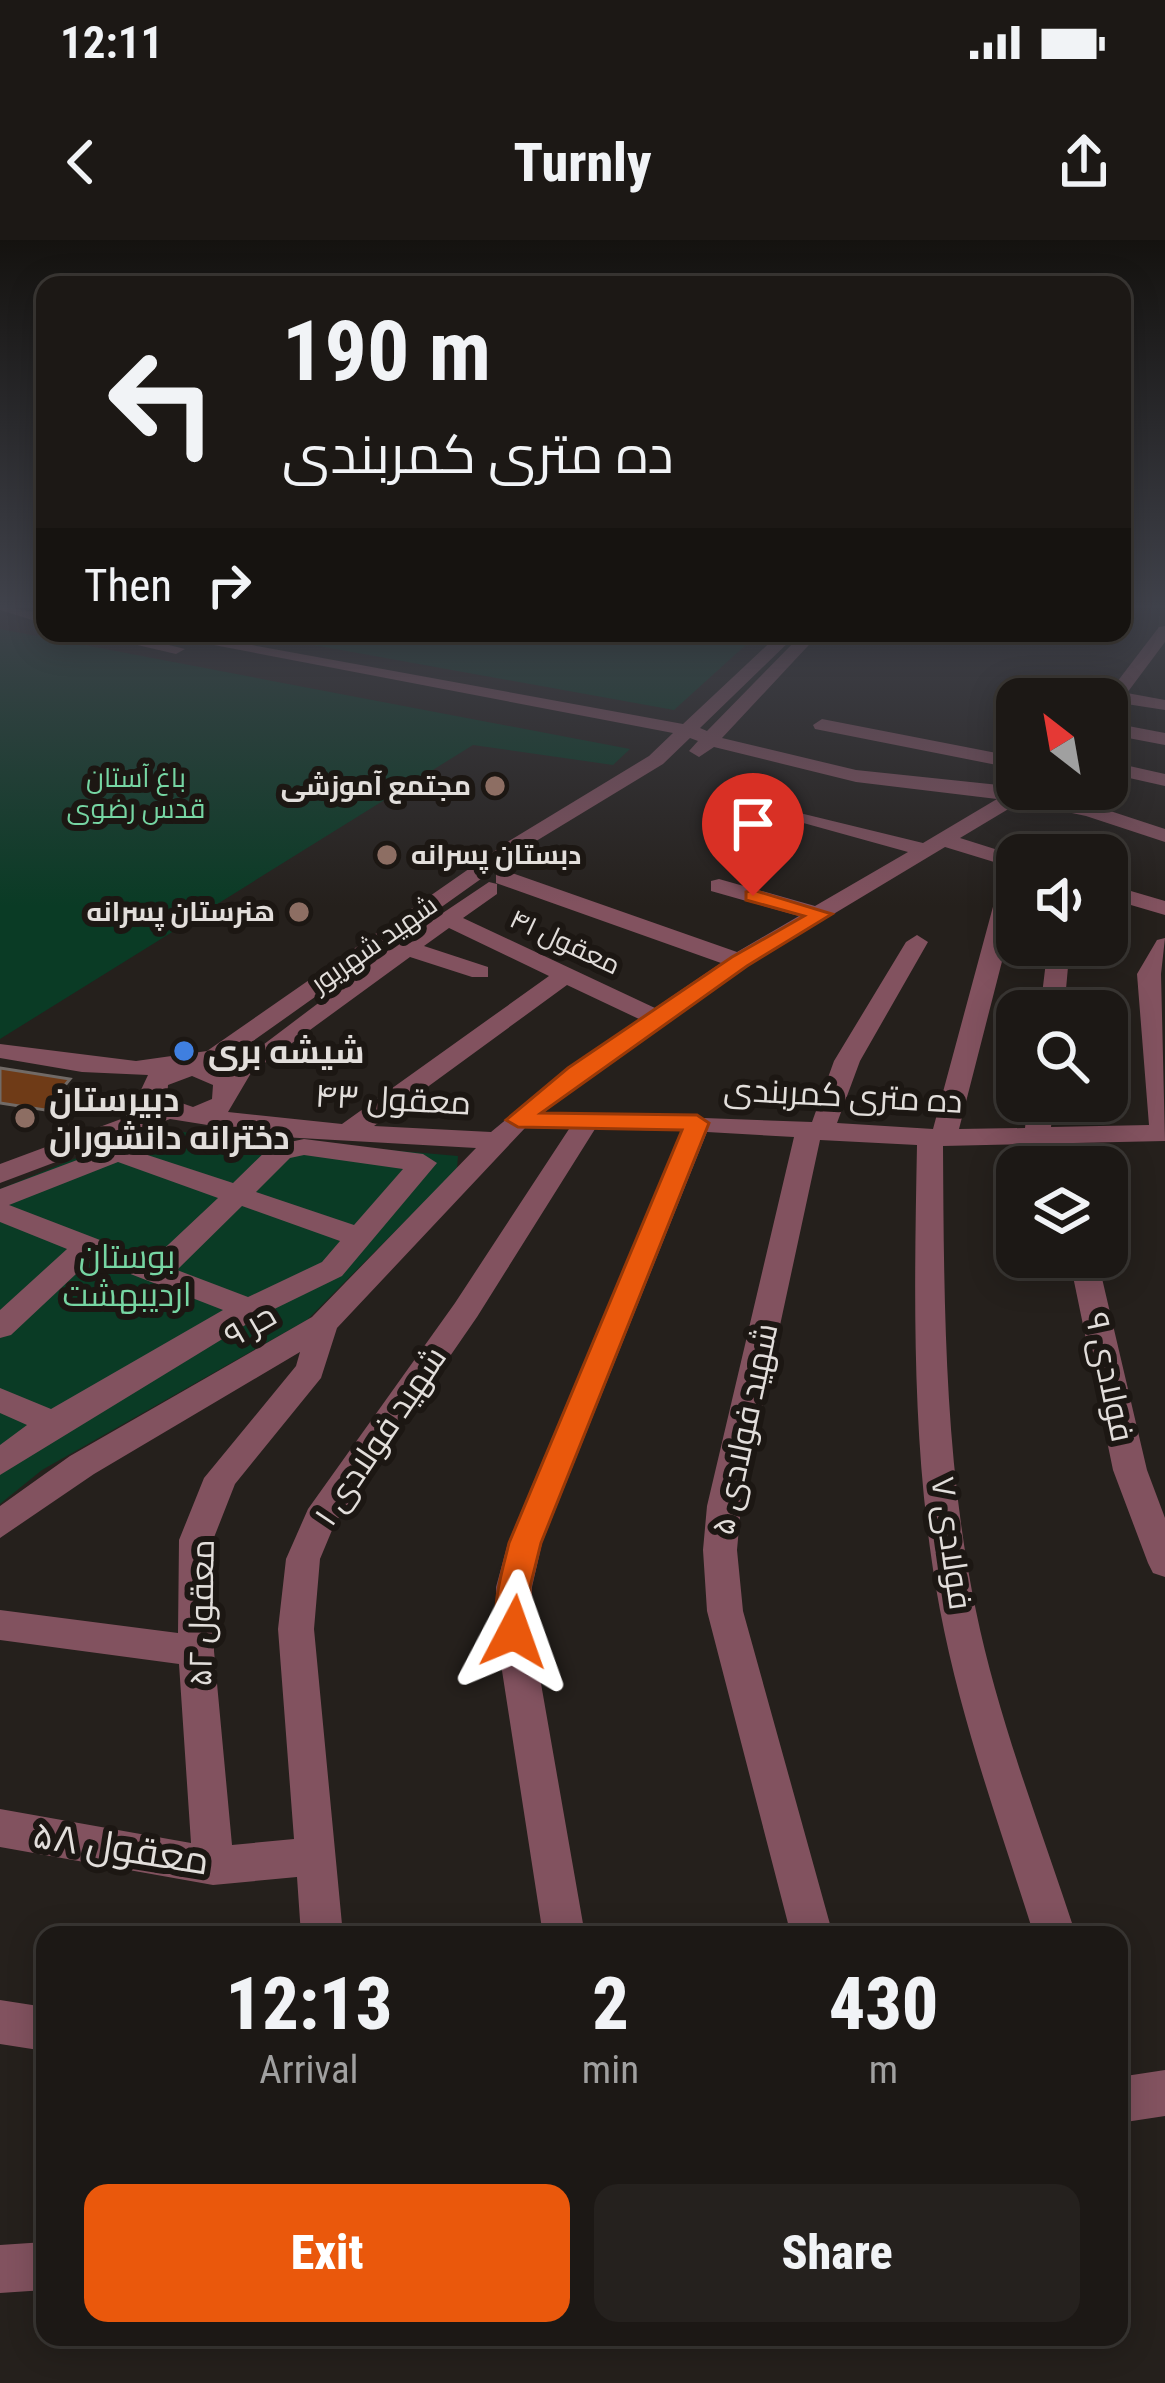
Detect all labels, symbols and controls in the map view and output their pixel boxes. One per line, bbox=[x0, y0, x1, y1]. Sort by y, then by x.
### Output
text: 12:11 bbox=[60, 16, 163, 69]
icon: back bbox=[48, 129, 114, 195]
icon: share bbox=[1051, 129, 1117, 195]
text: Turnly bbox=[514, 131, 651, 194]
text: 190 m bbox=[282, 302, 491, 401]
icon: left bbox=[84, 324, 240, 480]
text: ده متری کمربندی bbox=[282, 423, 674, 486]
icon: right bbox=[196, 552, 262, 618]
text: Then bbox=[84, 559, 172, 612]
north arrow bbox=[996, 678, 1128, 810]
map controls bbox=[996, 678, 1128, 1278]
park label: باغ آستان قدس رضوی bbox=[67, 762, 205, 825]
place label: مجتمع آموزشی bbox=[281, 770, 471, 804]
marker: مجتمع آموزشی bbox=[482, 773, 508, 799]
pin bbox=[702, 773, 804, 896]
icon: arrive bbox=[720, 791, 786, 857]
button: sound bbox=[996, 834, 1128, 966]
place label: دبستان پسرانه bbox=[411, 839, 582, 874]
marker: دبستان پسرانه bbox=[374, 842, 400, 868]
street label: شهید شهریور bbox=[303, 889, 443, 1000]
place label: هنرستان پسرانه bbox=[87, 896, 275, 931]
marker: هنرستان پسرانه bbox=[286, 899, 312, 925]
street label: معقول ۴۱ bbox=[505, 903, 625, 981]
button: search bbox=[996, 990, 1128, 1122]
place label: شیشه بری bbox=[208, 1032, 365, 1071]
marker: شیشه بری bbox=[171, 1038, 197, 1064]
street label: ده متری کمربندی bbox=[723, 1069, 963, 1121]
street label: معقول ۴۳ bbox=[314, 1075, 472, 1123]
place label: دبیرستان دخترانه دانشوران bbox=[49, 1080, 290, 1157]
marker: دبیرستان دخترانه دانشوران bbox=[12, 1105, 38, 1131]
button: layers bbox=[996, 1146, 1128, 1278]
park label: بوستان اردیبهشت bbox=[62, 1237, 192, 1314]
street label: حر ۹ bbox=[217, 1295, 283, 1355]
street label: فولادی ۹ bbox=[1077, 1309, 1143, 1445]
street label: شهید فولادی ۵ bbox=[703, 1320, 785, 1538]
street label: شهید فولادی ۱ bbox=[306, 1339, 454, 1533]
street label: فولادی ۷ bbox=[923, 1474, 981, 1612]
street label: معقول ۵۲ bbox=[180, 1539, 222, 1687]
position arrow bbox=[451, 1569, 577, 1695]
street label: معقول ۵۸ bbox=[30, 1811, 212, 1885]
text: 12:13 bbox=[226, 1962, 392, 2047]
text: 2 bbox=[592, 1962, 629, 2047]
text: 430 bbox=[829, 1962, 938, 2047]
text: Arrival bbox=[259, 2047, 359, 2093]
text: min bbox=[582, 2047, 639, 2093]
text: m bbox=[869, 2047, 898, 2093]
button: Exit bbox=[84, 2184, 570, 2322]
button: Share bbox=[594, 2184, 1080, 2322]

